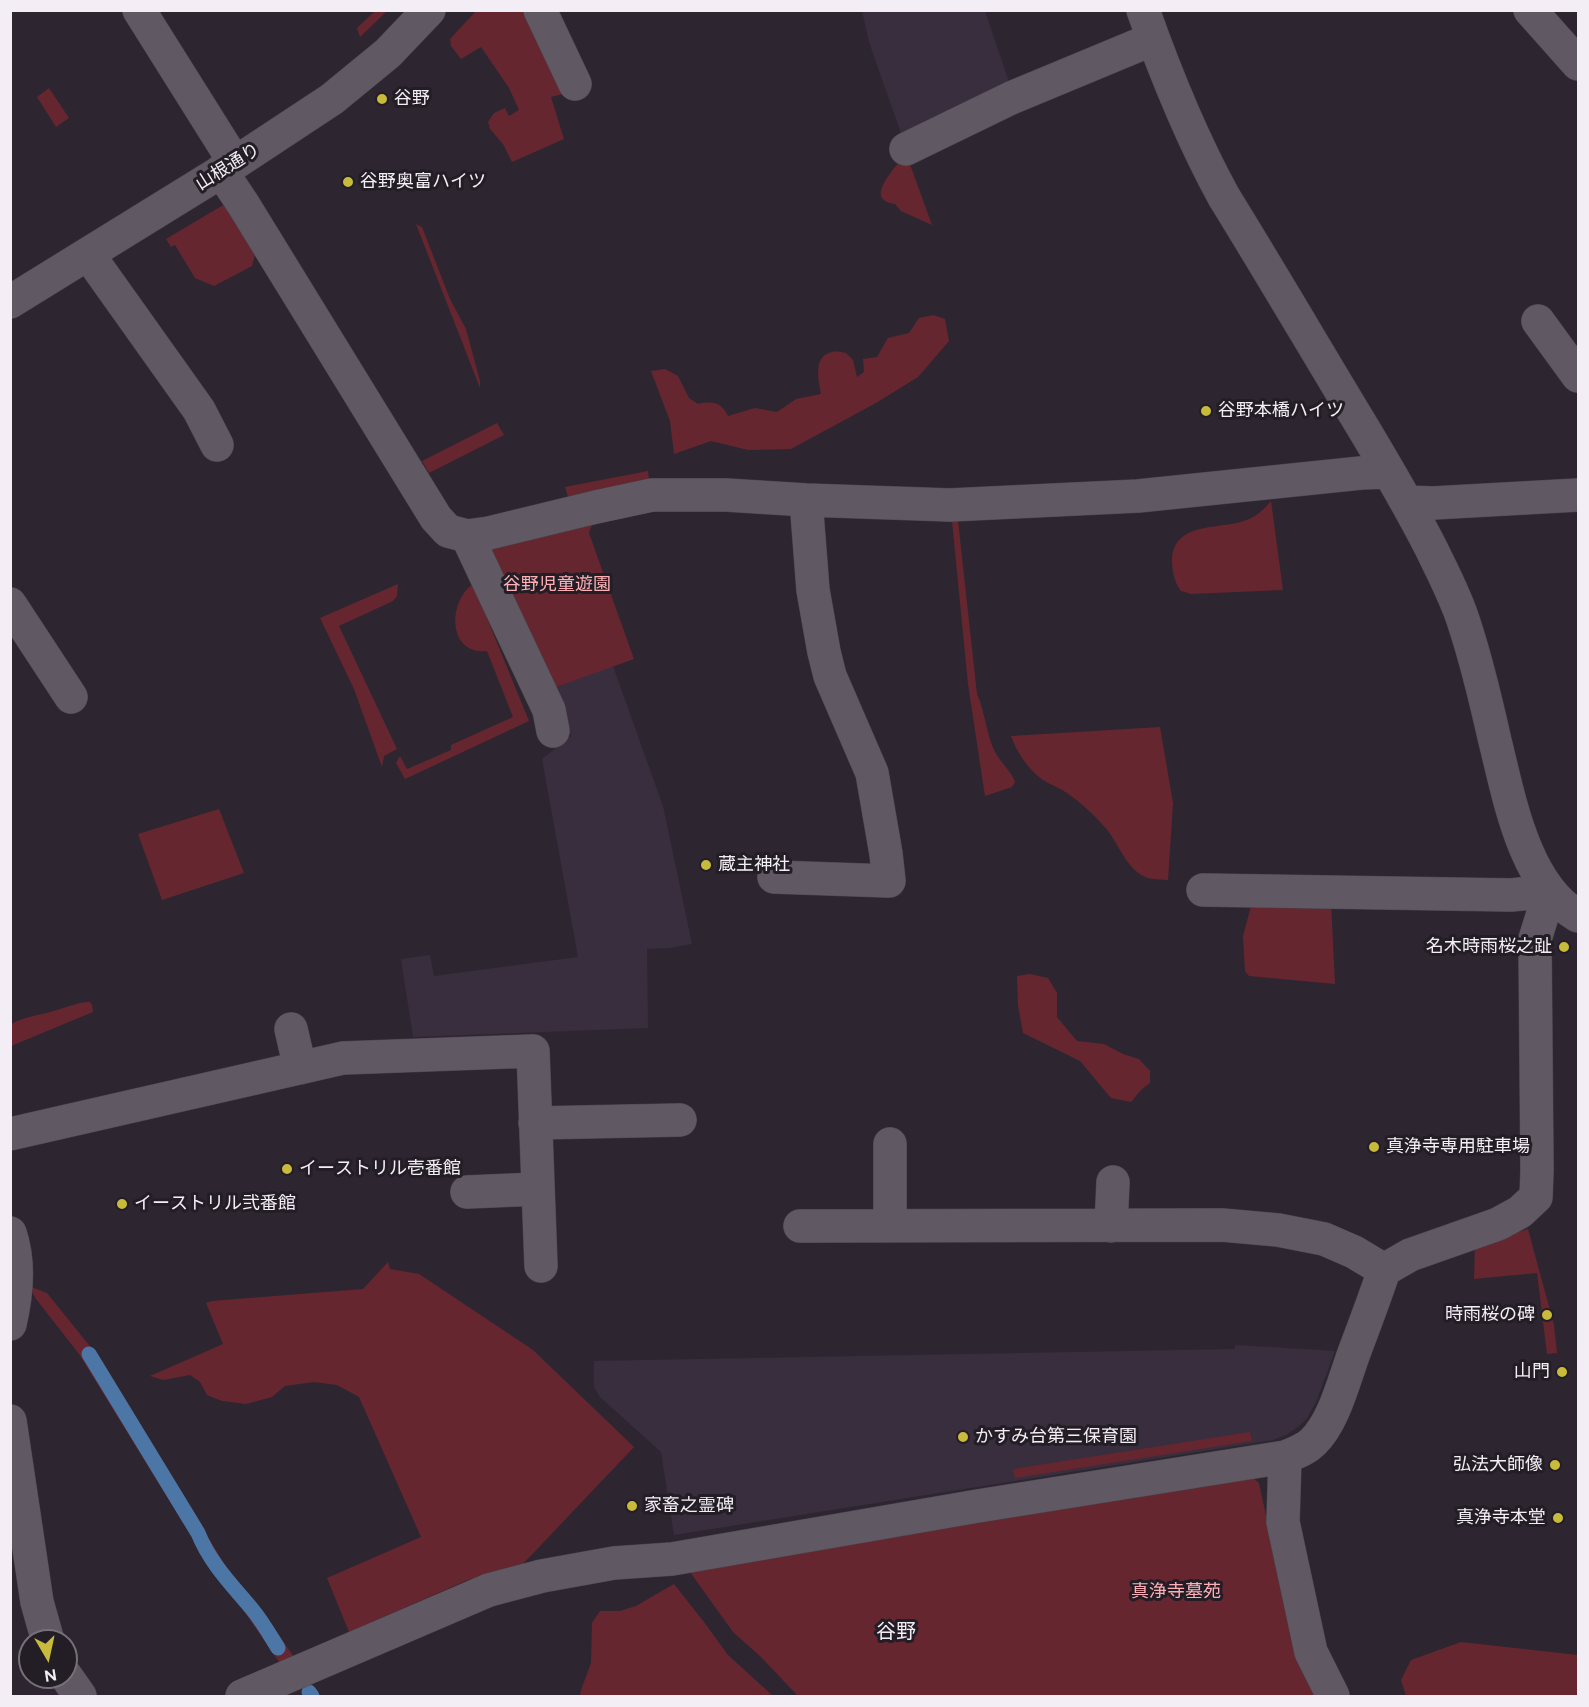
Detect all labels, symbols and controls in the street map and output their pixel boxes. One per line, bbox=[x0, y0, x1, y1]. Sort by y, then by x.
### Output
place label: 谷野 bbox=[394, 88, 430, 110]
marker: 谷野 bbox=[375, 92, 389, 106]
street label: 山根通り bbox=[192, 139, 264, 195]
place label: 谷野奥富ハイツ bbox=[360, 171, 486, 193]
marker: 谷野奥富ハイツ bbox=[341, 175, 355, 189]
place label: 谷野本橋ハイツ bbox=[1218, 400, 1344, 422]
marker: 谷野本橋ハイツ bbox=[1199, 404, 1213, 418]
park label: 谷野児童遊園 bbox=[503, 574, 611, 596]
place label: 蔵主神社 bbox=[718, 854, 790, 876]
marker: 蔵主神社 bbox=[699, 858, 713, 872]
place label: 名木時雨桜之趾 bbox=[1426, 936, 1552, 958]
marker: 名木時雨桜之趾 bbox=[1557, 940, 1571, 954]
place label: 真浄寺専用駐車場 bbox=[1386, 1136, 1530, 1158]
marker: 真浄寺専用駐車場 bbox=[1367, 1140, 1381, 1154]
place label: イーストリル壱番館 bbox=[299, 1158, 461, 1180]
marker: イーストリル壱番館 bbox=[280, 1162, 294, 1176]
place label: イーストリル弐番館 bbox=[134, 1193, 296, 1215]
marker: イーストリル弐番館 bbox=[115, 1197, 129, 1211]
place label: 時雨桜の碑 bbox=[1445, 1304, 1535, 1326]
marker: 時雨桜の碑 bbox=[1540, 1308, 1554, 1322]
place label: 山門 bbox=[1514, 1361, 1550, 1383]
marker: 山門 bbox=[1555, 1365, 1569, 1379]
place label: かすみ台第三保育園 bbox=[975, 1426, 1137, 1448]
marker: かすみ台第三保育園 bbox=[956, 1430, 970, 1444]
place label: 弘法大師像 bbox=[1453, 1454, 1543, 1476]
marker: 弘法大師像 bbox=[1548, 1458, 1562, 1472]
place label: 家畜之霊碑 bbox=[644, 1495, 734, 1517]
marker: 家畜之霊碑 bbox=[625, 1499, 639, 1513]
place label: 真浄寺本堂 bbox=[1456, 1507, 1546, 1529]
marker: 真浄寺本堂 bbox=[1551, 1511, 1565, 1525]
park label: 真浄寺墓苑 bbox=[1131, 1581, 1221, 1603]
district label: 谷野 bbox=[876, 1620, 916, 1644]
north arrow bbox=[18, 1629, 78, 1689]
text: N bbox=[43, 1665, 58, 1686]

